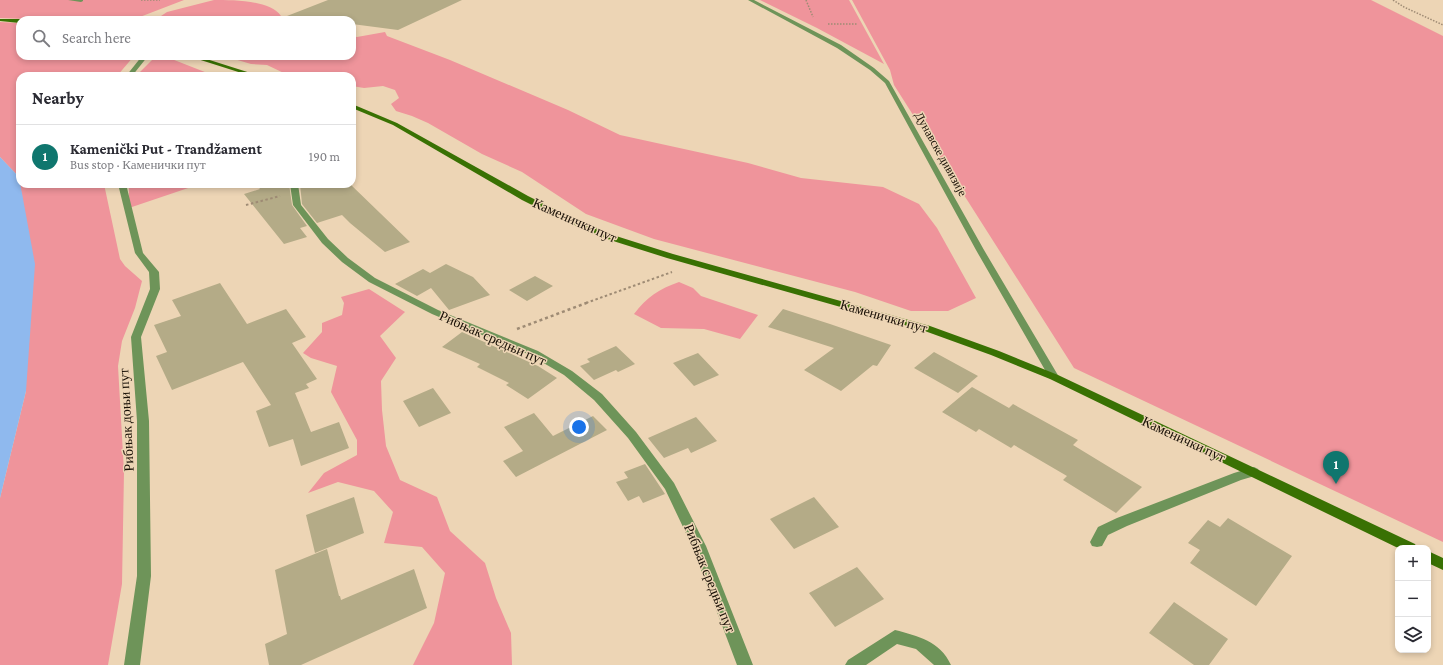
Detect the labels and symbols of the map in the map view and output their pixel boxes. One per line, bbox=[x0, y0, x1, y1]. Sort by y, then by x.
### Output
street label: Дунавске дивизије bbox=[912, 109, 970, 199]
street label: Каменички пут bbox=[531, 194, 619, 246]
street label: Каменички пут bbox=[839, 296, 929, 336]
street label: Рибњак средњи пут bbox=[437, 307, 549, 369]
street label: Рибњак доњи пут bbox=[115, 368, 137, 472]
street label: Каменички пут bbox=[1140, 413, 1228, 465]
your location bbox=[569, 417, 589, 437]
pin: 1 bbox=[1323, 451, 1349, 484]
street label: Рибњак средњи пут bbox=[681, 522, 739, 634]

